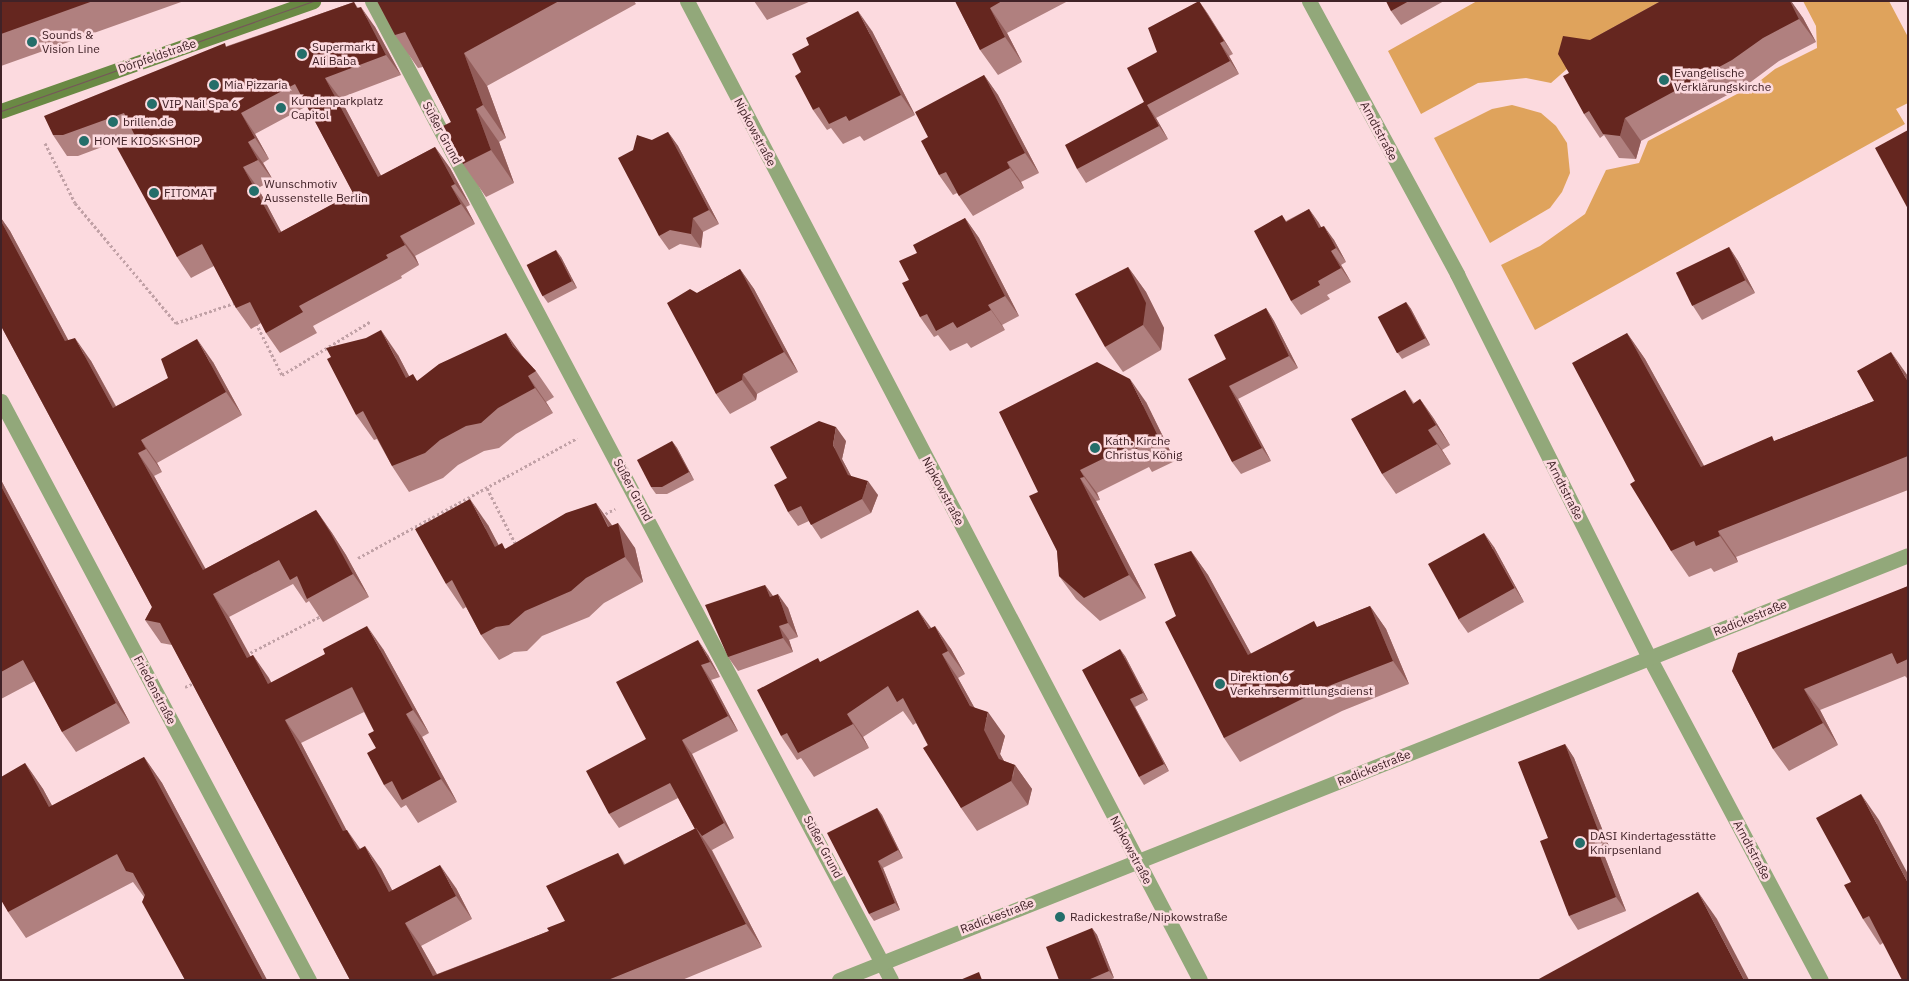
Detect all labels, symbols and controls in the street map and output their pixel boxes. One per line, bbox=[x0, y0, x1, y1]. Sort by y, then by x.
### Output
place label: Sounds & Vision Line bbox=[42, 28, 100, 56]
marker: Sounds & Vision Line bbox=[26, 36, 38, 48]
street label: Dörpfeldstraße bbox=[116, 36, 198, 76]
place label: Supermarkt Ali Baba bbox=[312, 40, 375, 68]
marker: Supermarkt Ali Baba bbox=[296, 48, 308, 60]
place label: Evangelische Verklärungskirche bbox=[1674, 66, 1771, 94]
marker: Evangelische Verklärungskirche bbox=[1658, 74, 1670, 86]
place label: Mia Pizzaria bbox=[224, 78, 288, 92]
marker: Mia Pizzaria bbox=[208, 79, 220, 91]
place label: Kundenparkplatz Capitol bbox=[291, 94, 383, 122]
street label: Nipkowstraße bbox=[731, 95, 779, 169]
place label: VIP Nail Spa 6 bbox=[162, 97, 239, 111]
marker: VIP Nail Spa 6 bbox=[146, 98, 158, 110]
street label: Süßer Grund bbox=[420, 99, 464, 167]
street label: Arndtstraße bbox=[1357, 99, 1401, 163]
marker: Kundenparkplatz Capitol bbox=[275, 102, 287, 114]
place label: brillen.de bbox=[123, 115, 174, 129]
marker: brillen.de bbox=[107, 116, 119, 128]
place label: HOME KIOSK SHOP bbox=[94, 134, 200, 148]
marker: HOME KIOSK SHOP bbox=[78, 135, 90, 147]
place label: Wunschmotiv Aussenstelle Berlin bbox=[264, 177, 368, 205]
marker: Wunschmotiv Aussenstelle Berlin bbox=[248, 185, 260, 197]
place label: FITOMAT bbox=[164, 186, 214, 200]
marker: FITOMAT bbox=[148, 187, 160, 199]
place label: Kath. Kirche Christus König bbox=[1105, 434, 1182, 462]
marker: Kath. Kirche Christus König bbox=[1089, 442, 1101, 454]
street label: Nipkowstraße bbox=[919, 454, 967, 528]
street label: Süßer Grund bbox=[611, 456, 655, 524]
street label: Arndtstraße bbox=[1544, 458, 1586, 522]
street label: Radickestraße bbox=[1711, 597, 1789, 639]
street label: Friedenstraße bbox=[131, 653, 179, 727]
place label: Direktion 6 Verkehrsermittlungsdienst bbox=[1230, 670, 1373, 698]
marker: Direktion 6 Verkehrsermittlungsdienst bbox=[1214, 678, 1226, 690]
street label: Radickestraße bbox=[1335, 747, 1413, 789]
street label: Süßer Grund bbox=[801, 813, 845, 881]
street label: Nipkowstraße bbox=[1107, 813, 1155, 887]
street label: Arndtstraße bbox=[1730, 818, 1774, 882]
place label: DASI Kindertagesstätte Knirpsenland bbox=[1590, 829, 1716, 857]
marker: DASI Kindertagesstätte Knirpsenland bbox=[1574, 837, 1586, 849]
street label: Radickestraße bbox=[958, 895, 1036, 937]
place label: Radickestraße/Nipkowstraße bbox=[1070, 910, 1228, 924]
marker: Radickestraße/Nipkowstraße bbox=[1054, 911, 1066, 923]

